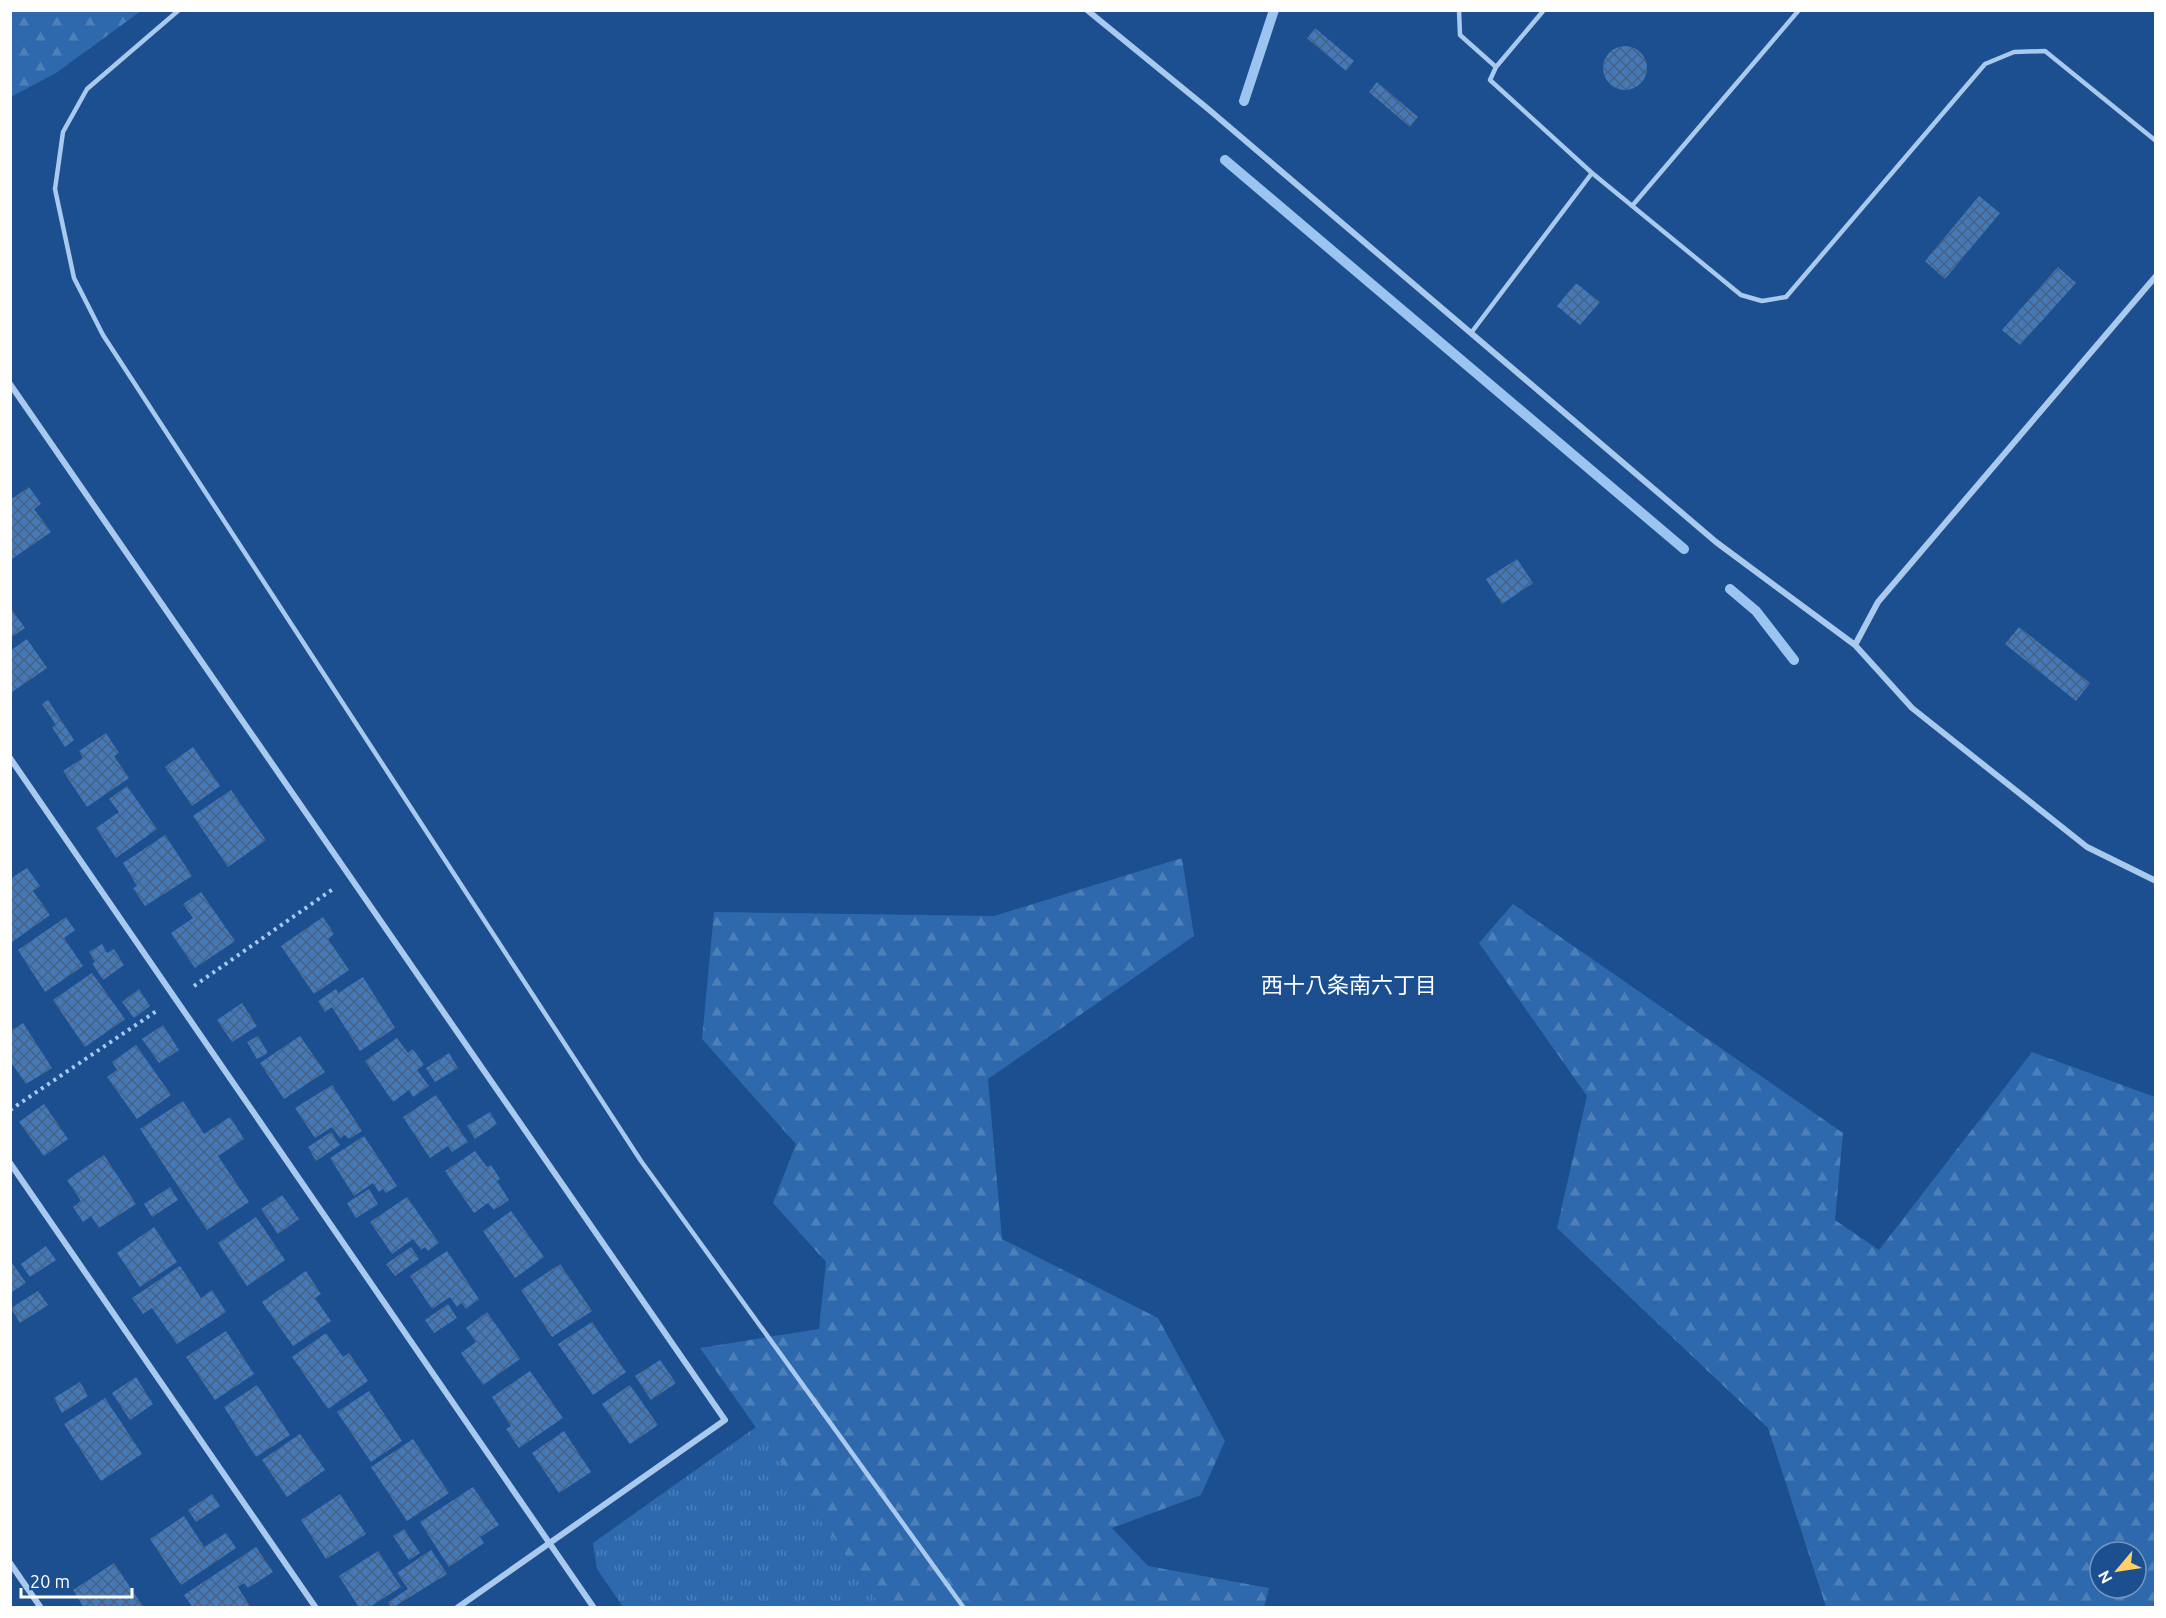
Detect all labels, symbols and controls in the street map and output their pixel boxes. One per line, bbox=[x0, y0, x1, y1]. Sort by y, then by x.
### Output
district label: 西十八条南六丁目 bbox=[1261, 972, 1437, 997]
north arrow bbox=[2088, 1540, 2148, 1600]
scale bar bbox=[21, 1561, 132, 1599]
text: N bbox=[2094, 1568, 2116, 1587]
text: 20 m bbox=[30, 1571, 70, 1591]

